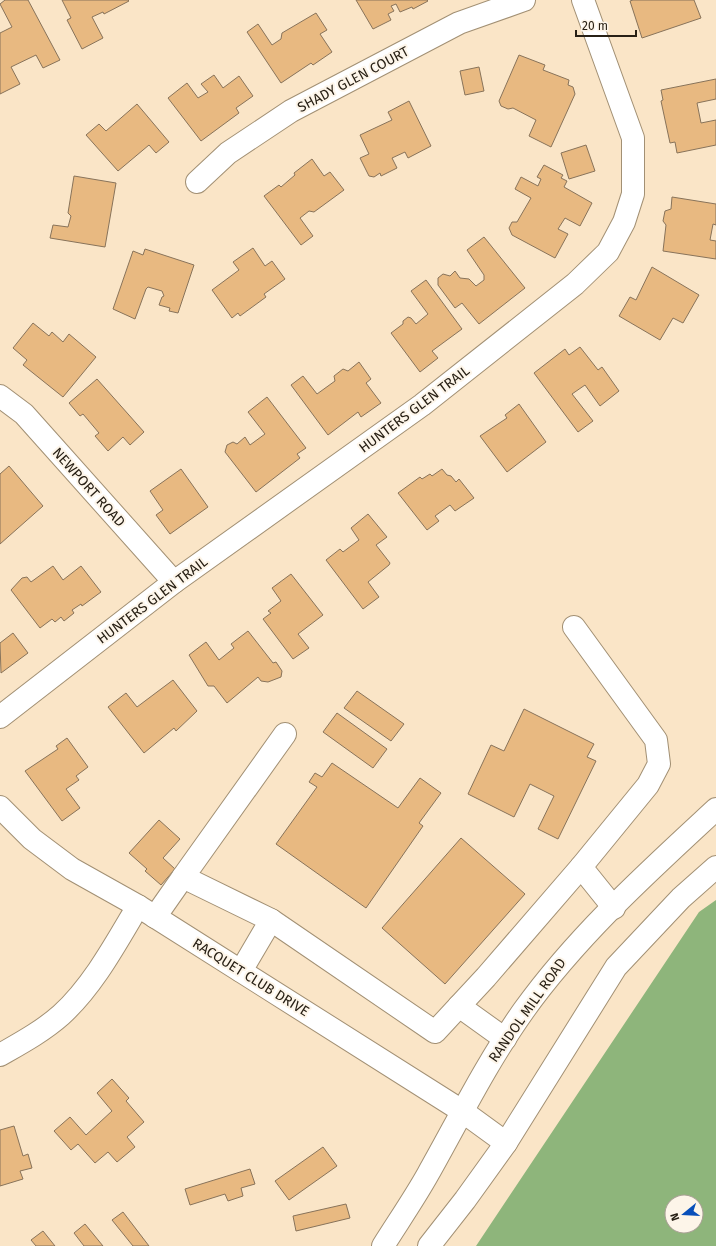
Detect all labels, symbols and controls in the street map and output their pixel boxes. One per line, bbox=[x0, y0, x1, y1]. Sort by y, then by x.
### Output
scale bar bbox=[576, 12, 636, 38]
text: 20 m bbox=[582, 19, 608, 33]
street label: SHADY GLEN COURT bbox=[295, 43, 412, 116]
street label: HUNTERS GLEN TRAIL bbox=[356, 362, 473, 457]
street label: NEWPORT ROAD bbox=[49, 444, 129, 530]
street label: HUNTERS GLEN TRAIL bbox=[94, 553, 211, 648]
street label: RACQUET CLUB DRIVE bbox=[189, 935, 312, 1020]
street label: RANDOL MILL ROAD bbox=[485, 955, 570, 1066]
north arrow bbox=[664, 1194, 704, 1234]
text: N bbox=[668, 1211, 682, 1222]

